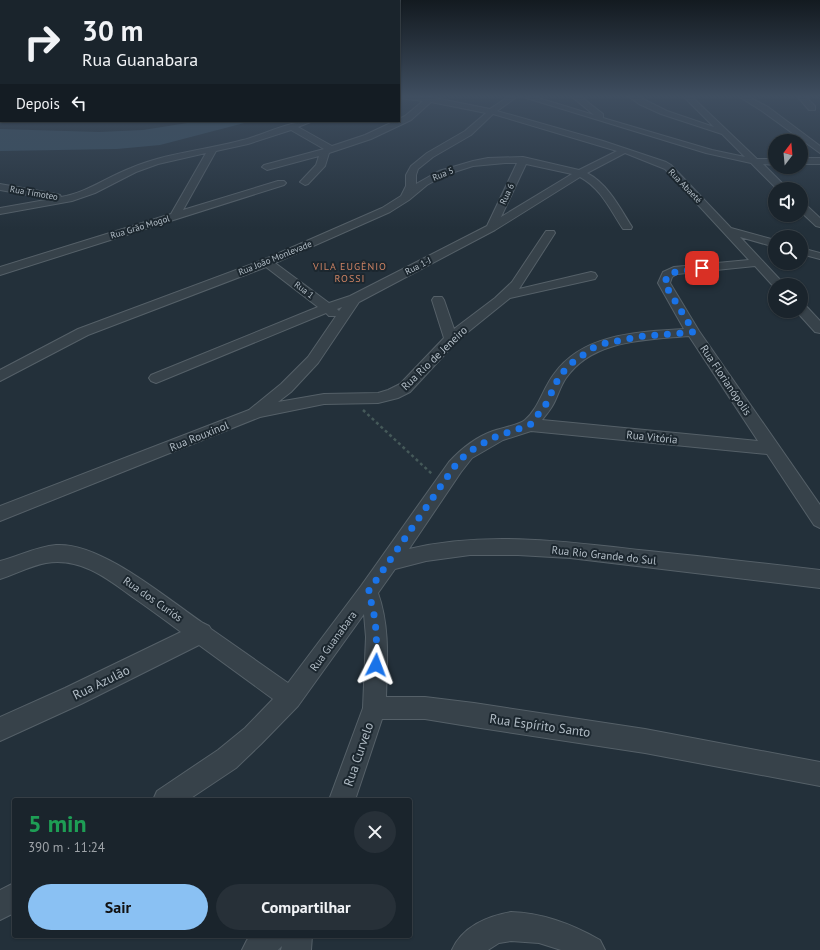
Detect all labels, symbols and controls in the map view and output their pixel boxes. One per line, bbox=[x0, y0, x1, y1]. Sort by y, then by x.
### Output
text: 30 m bbox=[82, 12, 143, 49]
icon: right bbox=[16, 16, 68, 68]
text: Rua Guanabara bbox=[82, 48, 198, 71]
icon: left bbox=[68, 92, 90, 114]
text: Depois bbox=[16, 94, 60, 113]
north arrow bbox=[768, 134, 808, 174]
map controls bbox=[768, 134, 808, 318]
street label: Rua 5 bbox=[431, 164, 455, 183]
street label: Rua Abaeté bbox=[666, 166, 705, 205]
street label: Rua 6 bbox=[497, 181, 516, 206]
button: sound bbox=[768, 182, 808, 222]
street label: Rua Timoteo bbox=[9, 183, 59, 202]
street label: Rua Grão Mogol bbox=[109, 212, 171, 241]
button: search bbox=[768, 230, 808, 270]
street label: Rua João Monlevade bbox=[236, 238, 314, 277]
pin bbox=[685, 251, 719, 285]
street label: Rua 1-J bbox=[403, 254, 433, 277]
icon: arrive bbox=[691, 257, 713, 279]
district label: VILA EUGÊNIO ROSSI bbox=[312, 260, 387, 285]
button: layers bbox=[768, 278, 808, 318]
street label: Rua 1 bbox=[292, 279, 316, 301]
street label: Rua Rio de Jeneiro bbox=[398, 323, 470, 393]
street label: Rua Florianópolis bbox=[697, 342, 755, 418]
street label: Rua Rouxinol bbox=[167, 418, 231, 454]
street label: Rua Vitória bbox=[626, 427, 678, 447]
street label: Rua Rio Grande do Sul bbox=[551, 543, 658, 568]
street label: Rua dos Curiós bbox=[121, 573, 186, 625]
street label: Rua Guanabara bbox=[306, 608, 360, 674]
position arrow bbox=[355, 644, 397, 686]
street label: Rua Azulão bbox=[70, 661, 133, 704]
street label: Rua Espírito Santo bbox=[488, 710, 592, 741]
street label: Rua Curvelo bbox=[340, 720, 377, 788]
text: 5 min bbox=[28, 808, 87, 839]
button: close bbox=[354, 811, 396, 853]
text: 390 m · 11:24 bbox=[28, 839, 105, 856]
button: Sair bbox=[28, 884, 208, 930]
button: Compartilhar bbox=[216, 884, 396, 930]

